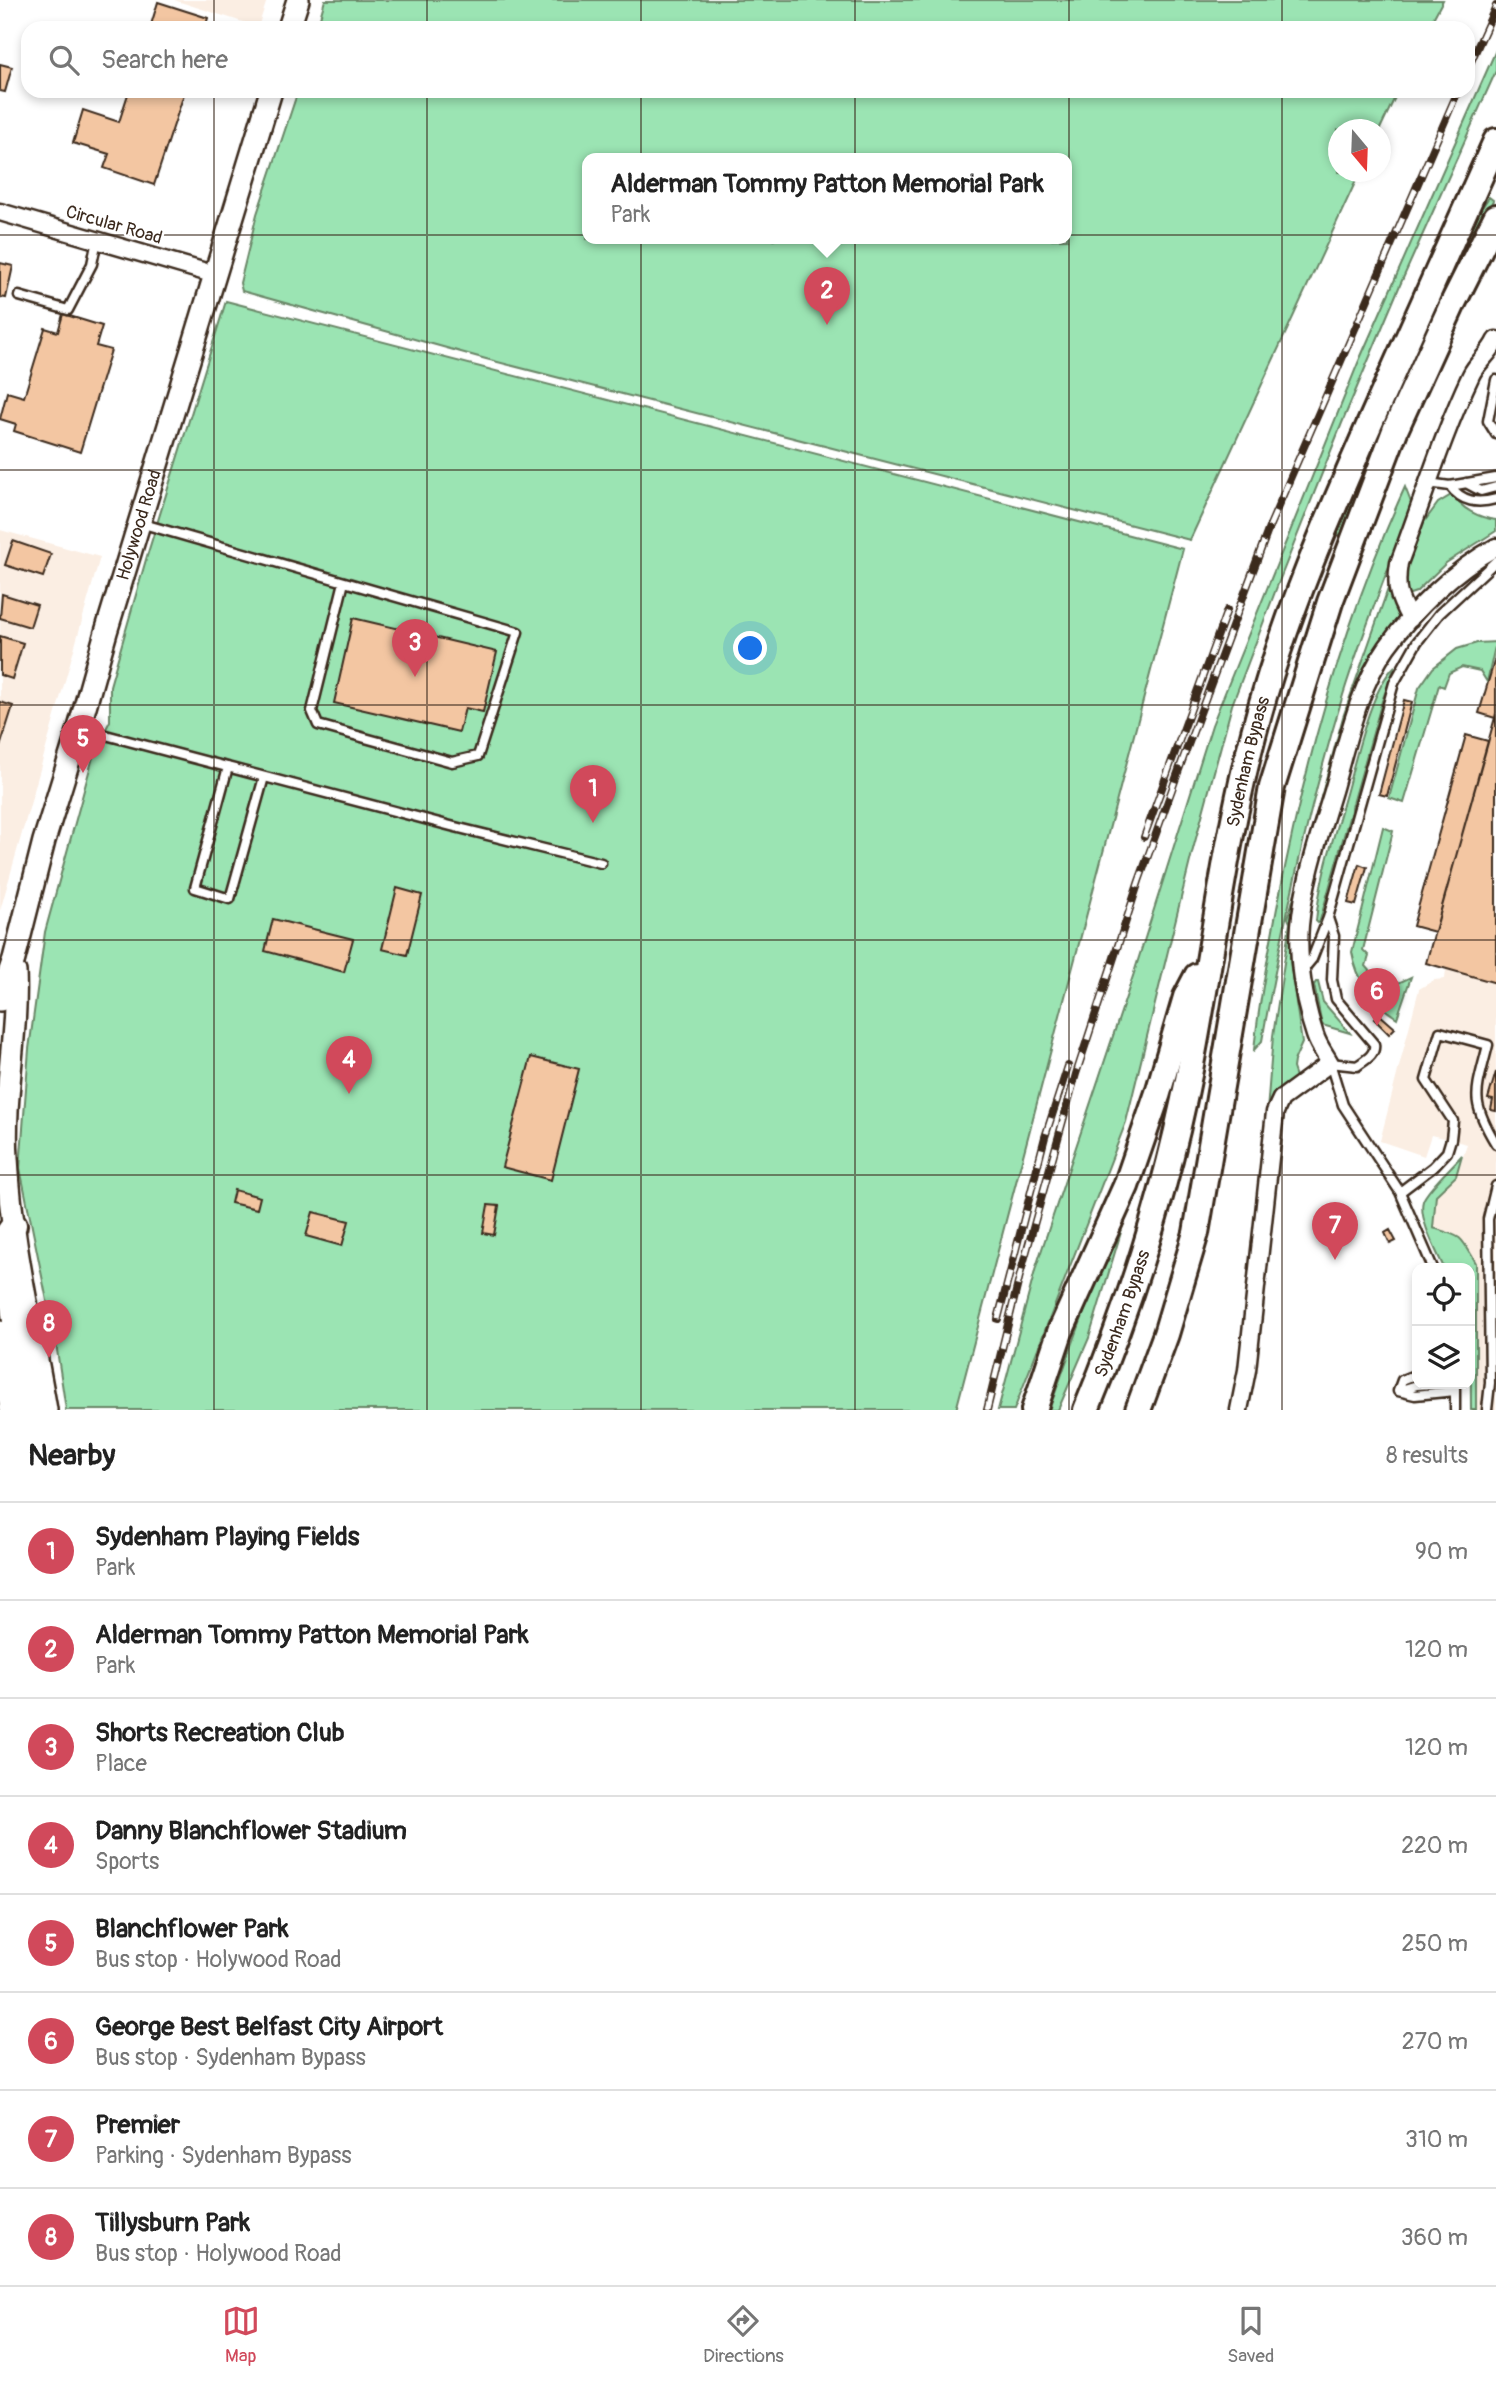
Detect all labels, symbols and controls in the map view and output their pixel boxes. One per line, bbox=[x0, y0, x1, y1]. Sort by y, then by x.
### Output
search box bbox=[21, 21, 1475, 98]
icon: search bbox=[45, 41, 83, 79]
text: Search here bbox=[101, 44, 228, 76]
north arrow bbox=[1328, 119, 1391, 182]
popup bbox=[582, 153, 1072, 244]
text: Alderman Tommy Patton Memorial Park bbox=[610, 168, 1044, 200]
street label: Circular Road bbox=[63, 200, 165, 250]
text: Park bbox=[610, 200, 650, 229]
pin: 2 bbox=[804, 267, 850, 325]
street label: Holywood Road bbox=[111, 467, 166, 583]
pin: 3 bbox=[392, 619, 438, 677]
your location bbox=[733, 631, 767, 665]
street label: Sydenham Bypass bbox=[1221, 694, 1275, 829]
pin: 5 bbox=[60, 715, 106, 773]
pin: 1 bbox=[570, 765, 616, 823]
pin: 6 bbox=[1354, 968, 1400, 1026]
pin: 4 bbox=[326, 1036, 372, 1094]
pin: 7 bbox=[1312, 1202, 1358, 1260]
street label: Sydenham Bypass bbox=[1089, 1247, 1155, 1381]
map controls bbox=[1412, 1263, 1475, 1389]
button: locate bbox=[1412, 1263, 1475, 1326]
pin: 8 bbox=[26, 1300, 72, 1358]
button: layers bbox=[1412, 1326, 1475, 1389]
text: Nearby bbox=[28, 1437, 115, 1474]
text: 8 results bbox=[1386, 1441, 1468, 1470]
text: Sydenham Playing Fields bbox=[95, 1521, 359, 1553]
text: 1 bbox=[47, 1537, 56, 1566]
text: 90 m bbox=[1415, 1537, 1468, 1566]
text: Park bbox=[95, 1553, 135, 1582]
text: Alderman Tommy Patton Memorial Park bbox=[95, 1619, 529, 1651]
text: 2 bbox=[45, 1635, 57, 1664]
text: 120 m bbox=[1405, 1635, 1468, 1664]
text: Park bbox=[95, 1651, 135, 1680]
text: Shorts Recreation Club bbox=[95, 1717, 345, 1749]
text: 3 bbox=[45, 1733, 57, 1762]
text: 120 m bbox=[1405, 1733, 1468, 1762]
text: Place bbox=[95, 1749, 147, 1778]
text: Danny Blanchflower Stadium bbox=[95, 1815, 407, 1847]
text: 4 bbox=[44, 1831, 58, 1860]
text: 220 m bbox=[1401, 1831, 1468, 1860]
text: Sports bbox=[95, 1847, 159, 1876]
text: Blanchflower Park bbox=[95, 1913, 289, 1945]
text: 5 bbox=[45, 1929, 57, 1958]
text: 250 m bbox=[1402, 1929, 1468, 1958]
text: Bus stop · Holywood Road bbox=[95, 1945, 342, 1974]
text: George Best Belfast City Airport bbox=[95, 2011, 443, 2043]
text: 6 bbox=[44, 2027, 58, 2056]
text: 270 m bbox=[1402, 2027, 1468, 2056]
text: Bus stop · Sydenham Bypass bbox=[95, 2043, 366, 2072]
text: Premier bbox=[95, 2109, 180, 2141]
text: 7 bbox=[45, 2125, 57, 2154]
text: 310 m bbox=[1405, 2125, 1468, 2154]
text: Parking · Sydenham Bypass bbox=[95, 2141, 352, 2170]
text: Tillysburn Park bbox=[95, 2207, 250, 2239]
text: 8 bbox=[45, 2223, 57, 2252]
text: 360 m bbox=[1401, 2223, 1468, 2252]
text: Bus stop · Holywood Road bbox=[95, 2239, 342, 2268]
tab: Map bbox=[222, 2302, 260, 2368]
tab: Directions bbox=[703, 2302, 784, 2368]
tab: Saved bbox=[1227, 2302, 1274, 2368]

